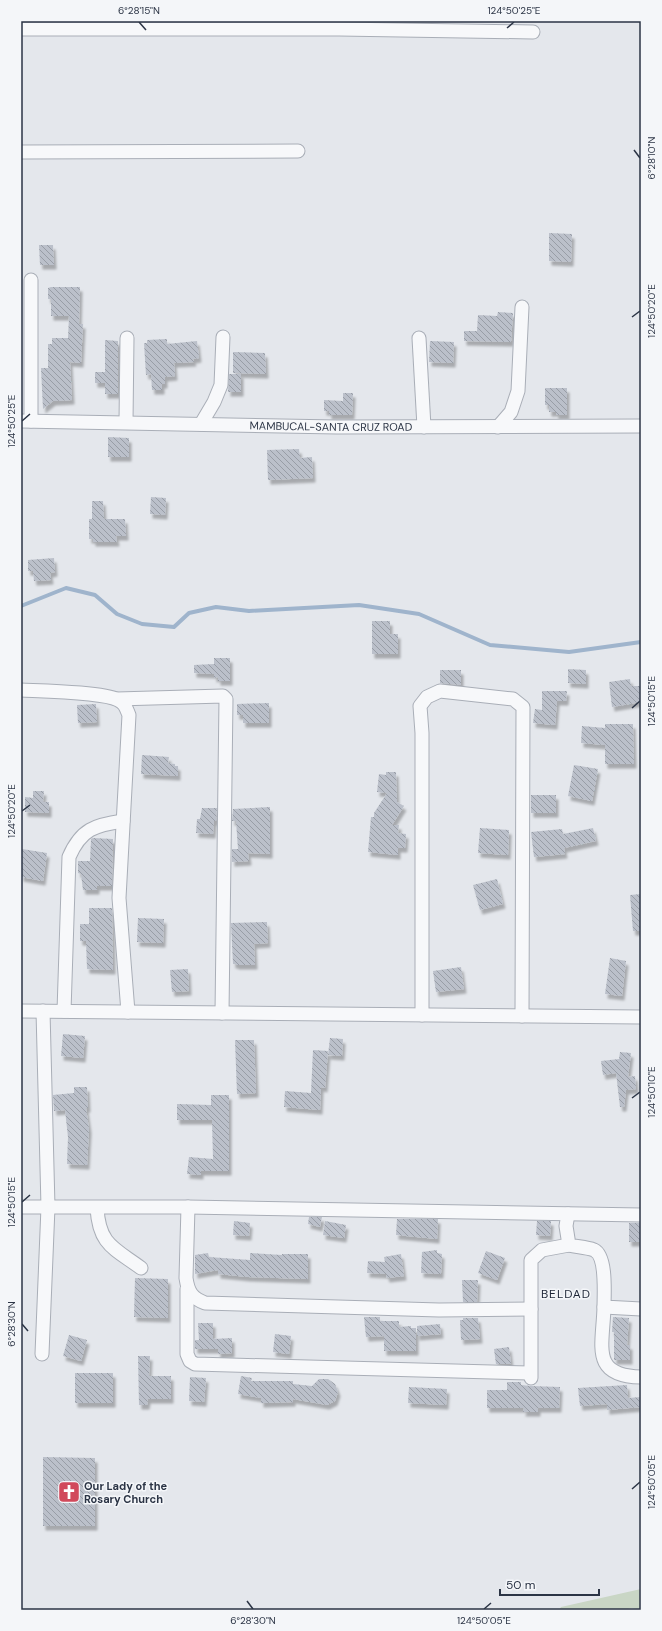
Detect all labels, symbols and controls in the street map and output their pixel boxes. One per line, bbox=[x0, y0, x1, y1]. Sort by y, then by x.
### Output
text: 6°28'15"N bbox=[118, 4, 160, 17]
text: 124°50'25"E bbox=[488, 4, 541, 17]
text: 6°28'10"N bbox=[645, 137, 658, 179]
text: 124°50'20"E bbox=[645, 284, 658, 338]
text: 124°50'25"E bbox=[5, 394, 18, 448]
street label: MAMBUCAL-SANTA CRUZ ROAD bbox=[250, 418, 413, 434]
text: 124°50'15"E bbox=[645, 675, 658, 726]
text: 124°50'20"E bbox=[5, 784, 18, 838]
text: 124°50'10"E bbox=[645, 1066, 658, 1118]
text: 124°50'15"E bbox=[5, 1176, 18, 1227]
district label: BELDAD bbox=[541, 1286, 591, 1302]
text: 6°28'30"N bbox=[5, 1301, 18, 1347]
text: 124°50'05"E bbox=[645, 1455, 658, 1509]
church icon: Our Lady of the Rosary Church bbox=[56, 1479, 82, 1505]
place label: Our Lady of the Rosary Church bbox=[84, 1479, 167, 1506]
scale bar bbox=[500, 1571, 599, 1597]
text: 50 m bbox=[506, 1577, 535, 1593]
text: 6°28'30"N bbox=[230, 1614, 276, 1627]
text: 124°50'05"E bbox=[457, 1614, 511, 1627]

